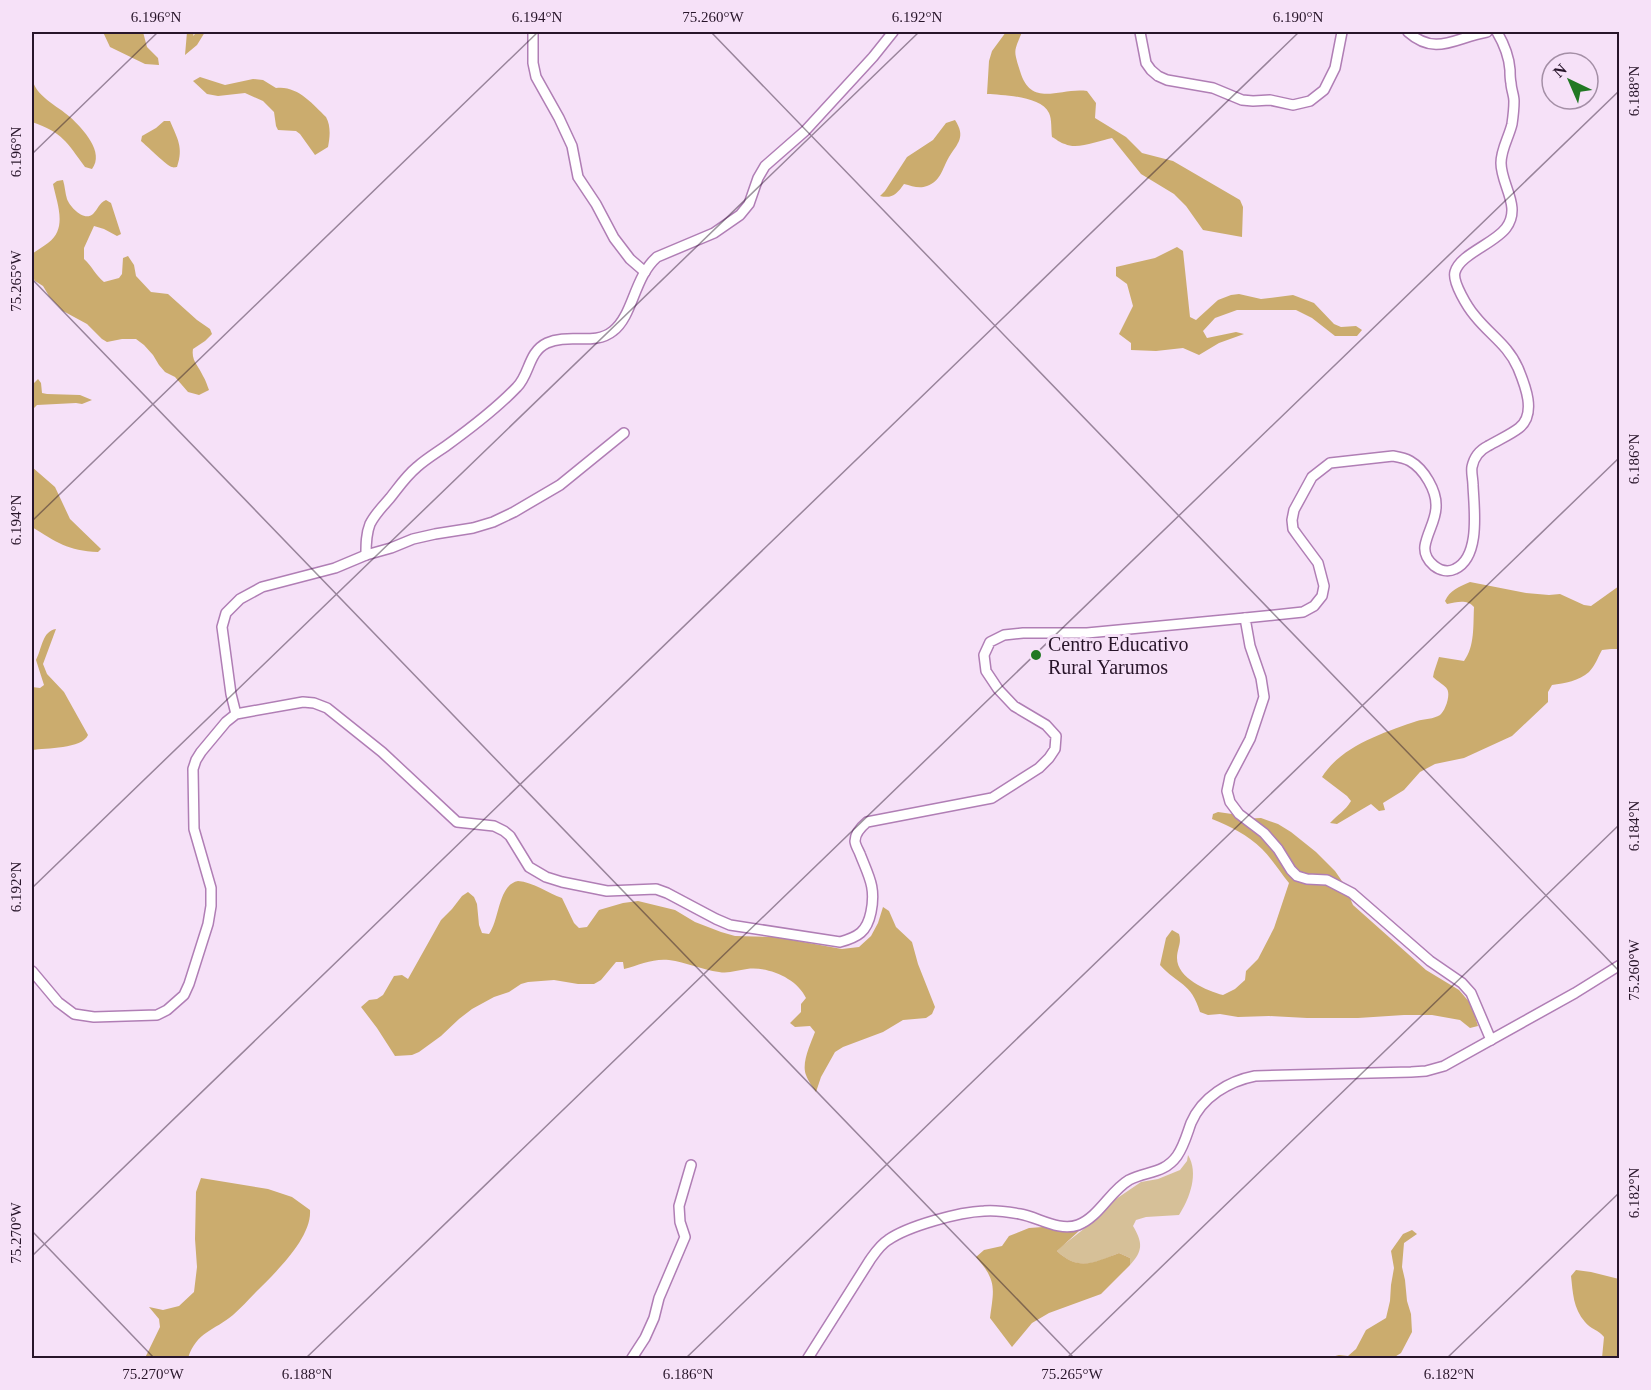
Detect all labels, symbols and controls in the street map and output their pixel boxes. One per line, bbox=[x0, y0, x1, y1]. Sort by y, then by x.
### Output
text: 6.196°N bbox=[131, 9, 181, 25]
text: 6.194°N bbox=[512, 9, 562, 25]
text: 75.260°W bbox=[682, 9, 745, 25]
text: 6.192°N bbox=[892, 9, 942, 25]
text: 6.190°N bbox=[1273, 9, 1323, 25]
north arrow bbox=[1540, 51, 1600, 111]
text: N bbox=[1550, 60, 1570, 81]
text: 6.188°N bbox=[1626, 66, 1642, 116]
text: 6.196°N bbox=[8, 127, 24, 177]
text: 75.265°W bbox=[8, 249, 24, 312]
text: 6.186°N bbox=[1626, 434, 1642, 484]
text: 6.194°N bbox=[8, 495, 24, 545]
place label: Centro Educativo Rural Yarumos bbox=[1048, 633, 1189, 678]
marker: Centro Educativo Rural Yarumos bbox=[1029, 648, 1043, 662]
text: 6.184°N bbox=[1626, 801, 1642, 851]
text: 6.192°N bbox=[8, 862, 24, 912]
text: 75.260°W bbox=[1626, 938, 1642, 1001]
text: 6.182°N bbox=[1626, 1168, 1642, 1218]
text: 75.270°W bbox=[8, 1201, 24, 1264]
text: 75.270°W bbox=[122, 1366, 185, 1382]
text: 6.188°N bbox=[282, 1366, 332, 1382]
text: 6.186°N bbox=[663, 1366, 713, 1382]
text: 75.265°W bbox=[1041, 1366, 1104, 1382]
text: 6.182°N bbox=[1424, 1366, 1474, 1382]

